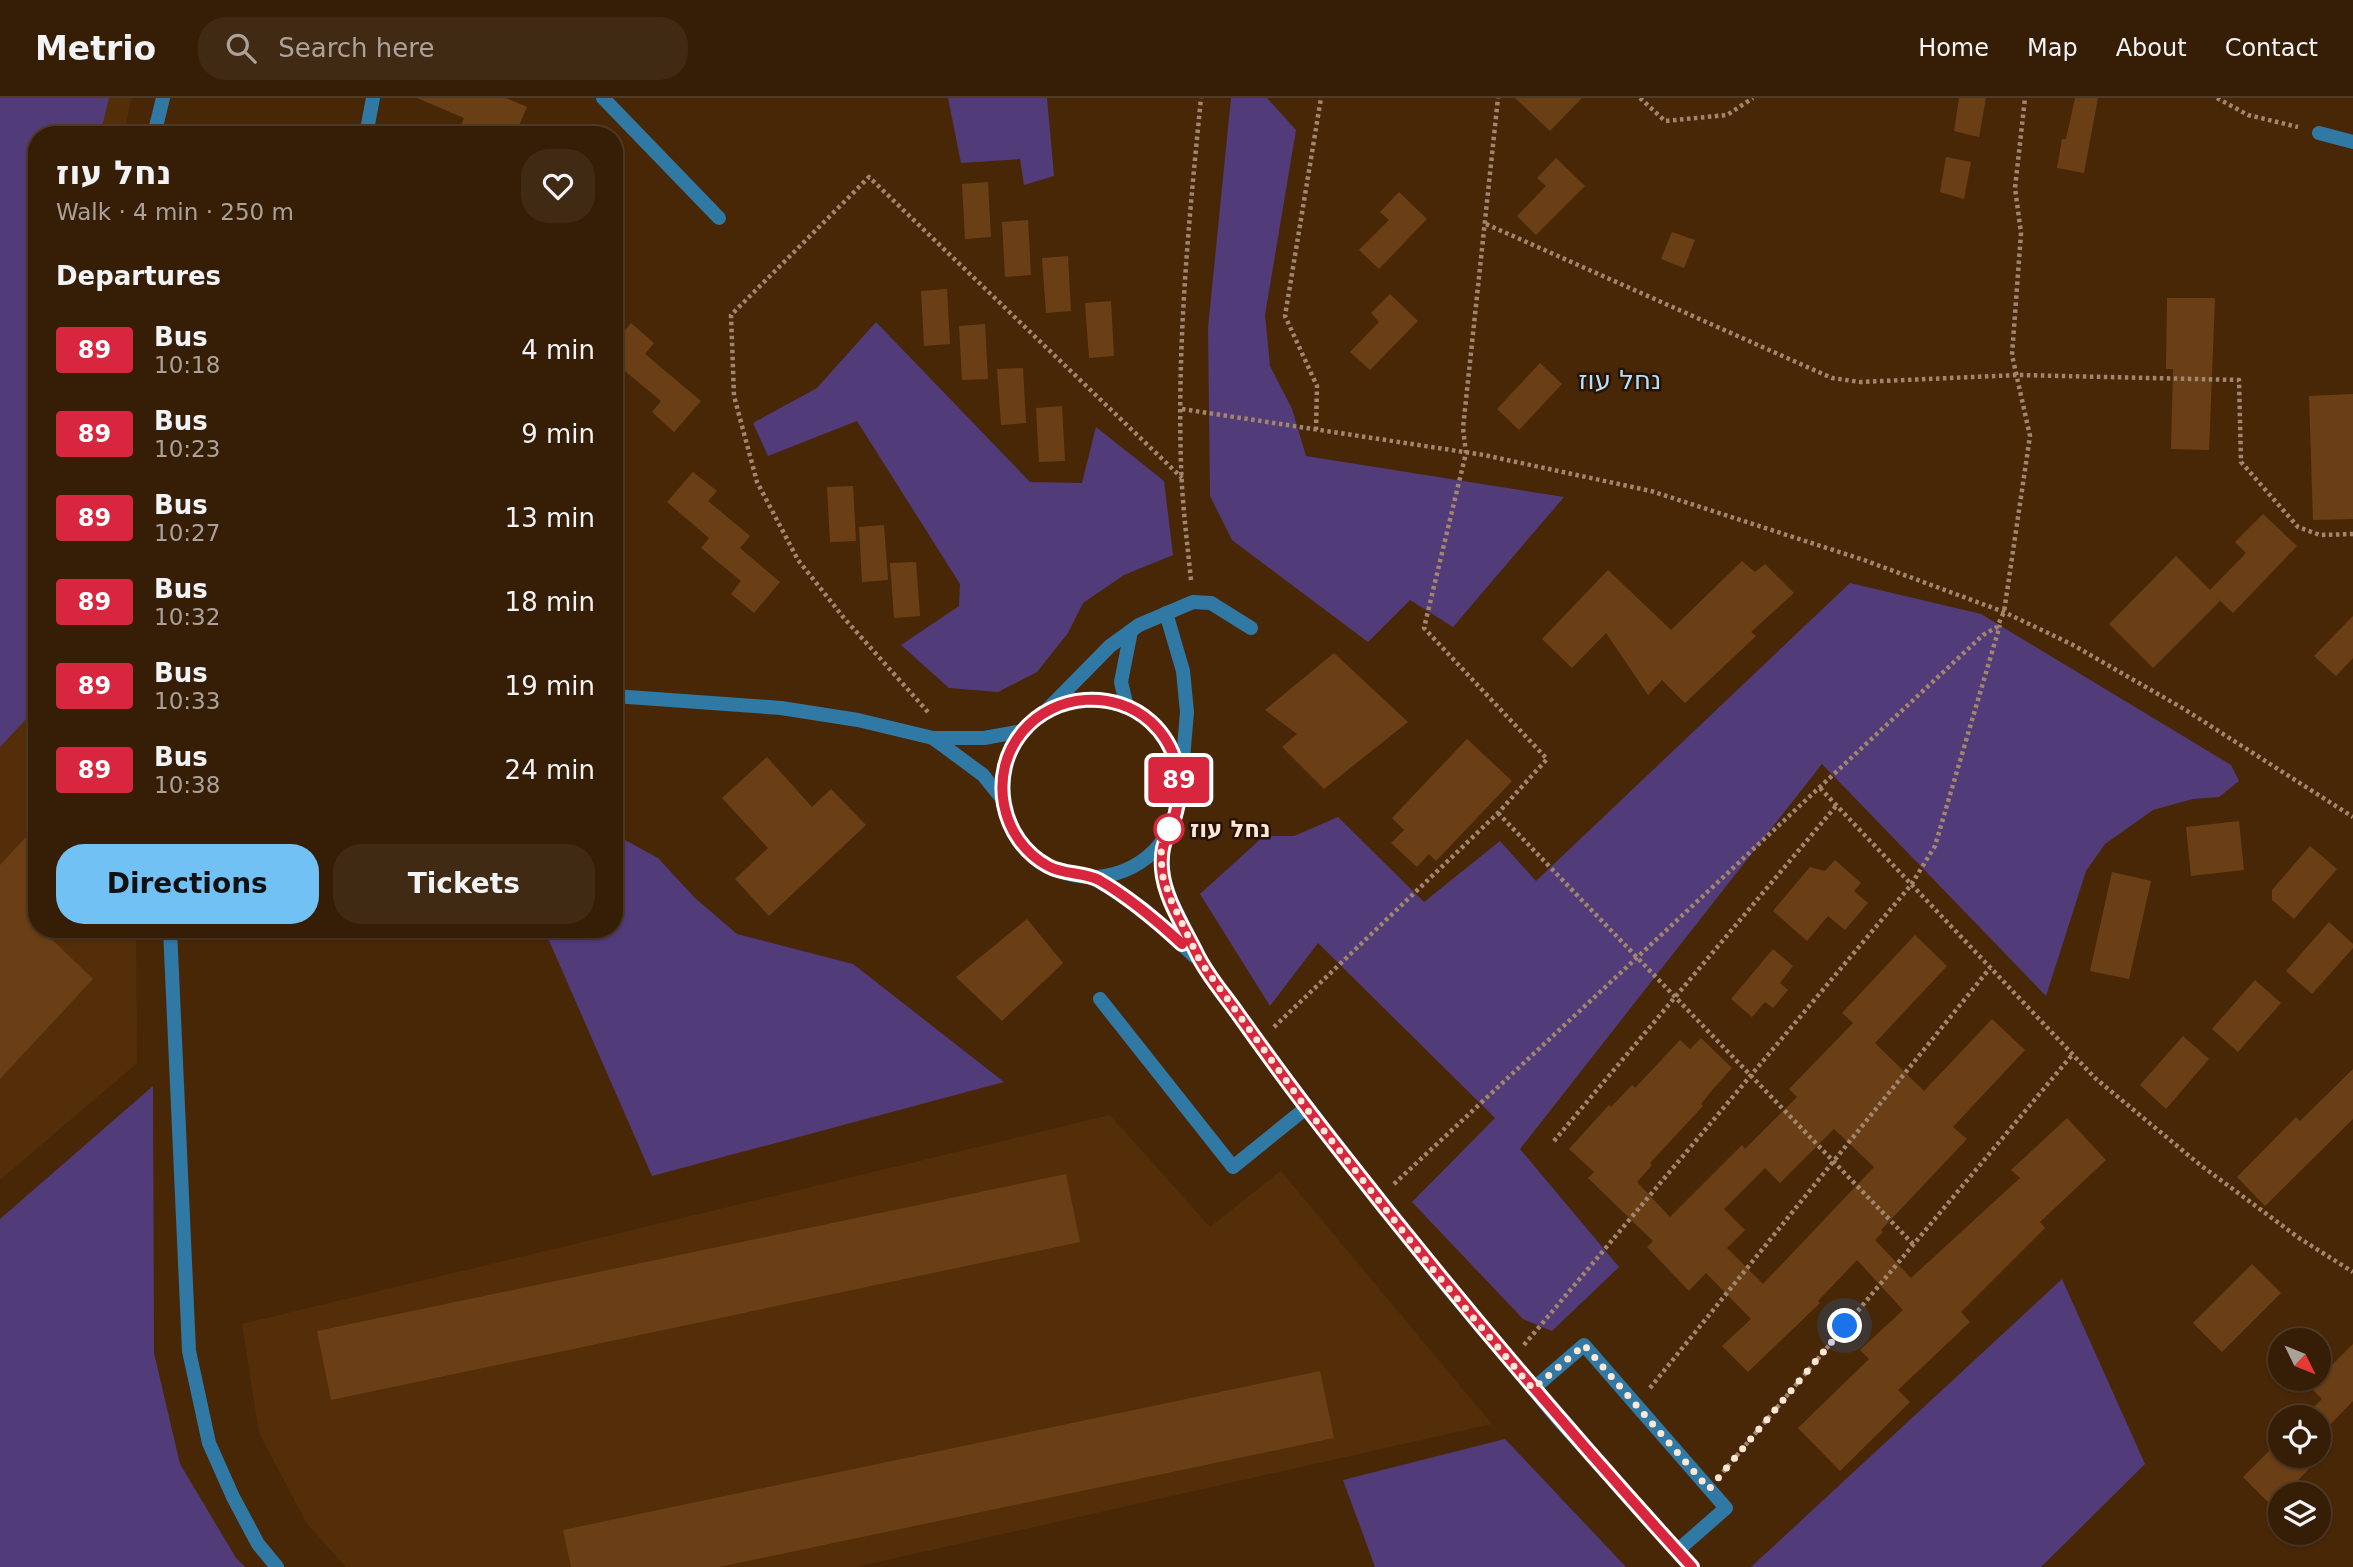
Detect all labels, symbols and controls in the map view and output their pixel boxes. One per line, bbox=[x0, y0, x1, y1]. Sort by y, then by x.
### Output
search box bbox=[198, 17, 688, 80]
text: Metrio bbox=[35, 29, 156, 68]
icon: search bbox=[222, 29, 260, 67]
text: Search here bbox=[278, 33, 434, 63]
text: Home bbox=[1918, 34, 1989, 62]
text: Map bbox=[2027, 34, 2078, 62]
text: About bbox=[2116, 34, 2187, 62]
text: Contact bbox=[2225, 34, 2318, 62]
button: heart bbox=[521, 149, 595, 223]
text: נחל עוז bbox=[56, 153, 172, 192]
text: Walk · 4 min · 250 m bbox=[56, 199, 294, 225]
text: Departures bbox=[56, 261, 221, 291]
text: Bus bbox=[154, 322, 208, 352]
text: 4 min bbox=[521, 335, 595, 365]
text: 89 bbox=[78, 336, 111, 364]
text: 10:18 bbox=[154, 352, 220, 378]
district label: נחל עוז bbox=[1579, 365, 1661, 395]
text: Bus bbox=[154, 406, 208, 436]
text: 9 min bbox=[521, 419, 595, 449]
text: 89 bbox=[78, 420, 111, 448]
text: 10:23 bbox=[154, 436, 220, 462]
text: Bus bbox=[154, 490, 208, 520]
text: 13 min bbox=[505, 503, 595, 533]
text: 89 bbox=[78, 504, 111, 532]
text: 10:27 bbox=[154, 520, 220, 546]
text: Bus bbox=[154, 574, 208, 604]
text: 18 min bbox=[505, 587, 595, 617]
text: 89 bbox=[78, 588, 111, 616]
text: 10:32 bbox=[154, 604, 220, 630]
text: Bus bbox=[154, 658, 208, 688]
text: 19 min bbox=[505, 671, 595, 701]
text: 89 bbox=[78, 672, 111, 700]
text: 10:33 bbox=[154, 688, 220, 714]
text: Bus bbox=[154, 742, 208, 772]
text: 24 min bbox=[505, 755, 595, 785]
text: 89 bbox=[78, 756, 111, 784]
line badge: 89 bbox=[1148, 757, 1210, 803]
text: 89 bbox=[1162, 766, 1196, 794]
text: 10:38 bbox=[154, 772, 220, 798]
marker: נחל עוז bbox=[1154, 814, 1184, 844]
place label: נחל עוז bbox=[1190, 816, 1271, 842]
button: Directions bbox=[56, 844, 319, 924]
button: Tickets bbox=[333, 844, 595, 924]
your location bbox=[1827, 1308, 1862, 1343]
north arrow bbox=[2268, 1328, 2331, 1391]
map controls bbox=[2268, 1328, 2331, 1545]
button: locate bbox=[2268, 1405, 2331, 1468]
button: layers bbox=[2268, 1482, 2331, 1545]

